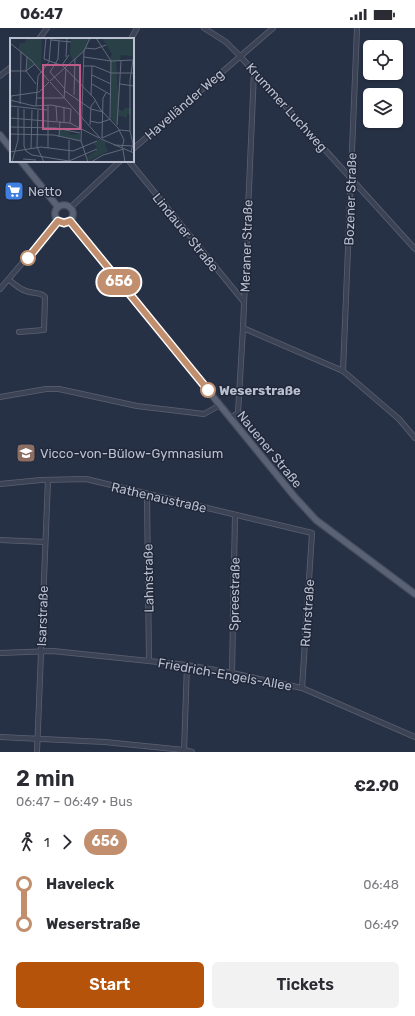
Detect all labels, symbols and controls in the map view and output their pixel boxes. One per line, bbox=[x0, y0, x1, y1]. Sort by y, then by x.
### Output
text: 06:47 bbox=[20, 5, 63, 23]
inset map bbox=[10, 38, 134, 162]
map controls bbox=[363, 40, 403, 128]
button: locate bbox=[363, 40, 403, 80]
street label: Krummer Luchweg bbox=[242, 60, 330, 155]
street label: Havelländer Weg bbox=[142, 66, 228, 144]
button: layers bbox=[363, 88, 403, 128]
street label: Bozener Straße bbox=[341, 152, 360, 246]
supermarket icon: Netto bbox=[3, 180, 25, 202]
place label: Netto bbox=[28, 184, 62, 199]
street label: Lindauer Straße bbox=[149, 190, 222, 274]
street label: Meraner Straße bbox=[237, 199, 256, 293]
unlabelled marker bbox=[20, 250, 36, 266]
line badge: 656 bbox=[96, 269, 142, 295]
text: 656 bbox=[105, 273, 133, 290]
marker: Weserstraße bbox=[200, 382, 216, 398]
place label: Weserstraße bbox=[219, 383, 301, 398]
street label: Nauener Straße bbox=[234, 408, 305, 491]
school or university icon: Vicco-von-Bülow-Gymnasium bbox=[15, 442, 37, 464]
place label: Vicco-von-Bülow-Gymnasium bbox=[40, 446, 223, 461]
street label: Rathenaustraße bbox=[110, 479, 208, 516]
street label: Lahnstraße bbox=[140, 543, 157, 613]
street label: Spreestraße bbox=[226, 557, 243, 631]
street label: Ruhrstraße bbox=[298, 579, 317, 647]
street label: Isarstraße bbox=[34, 585, 51, 647]
street label: Friedrich-Engels-Allee bbox=[157, 655, 293, 695]
text: 2 min bbox=[16, 765, 75, 792]
text: €2.90 bbox=[354, 777, 399, 795]
text: 06:47 – 06:49 · Bus bbox=[16, 794, 133, 809]
icon: walk bbox=[16, 831, 38, 853]
icon: forward bbox=[56, 831, 78, 853]
text: 656 bbox=[92, 833, 119, 850]
text: 1 bbox=[44, 835, 50, 850]
text: Haveleck bbox=[46, 875, 114, 893]
text: 06:48 bbox=[363, 877, 399, 892]
text: Weserstraße bbox=[46, 915, 140, 933]
text: 06:49 bbox=[364, 917, 399, 932]
button: Start bbox=[16, 962, 204, 1008]
button: Tickets bbox=[212, 962, 399, 1008]

